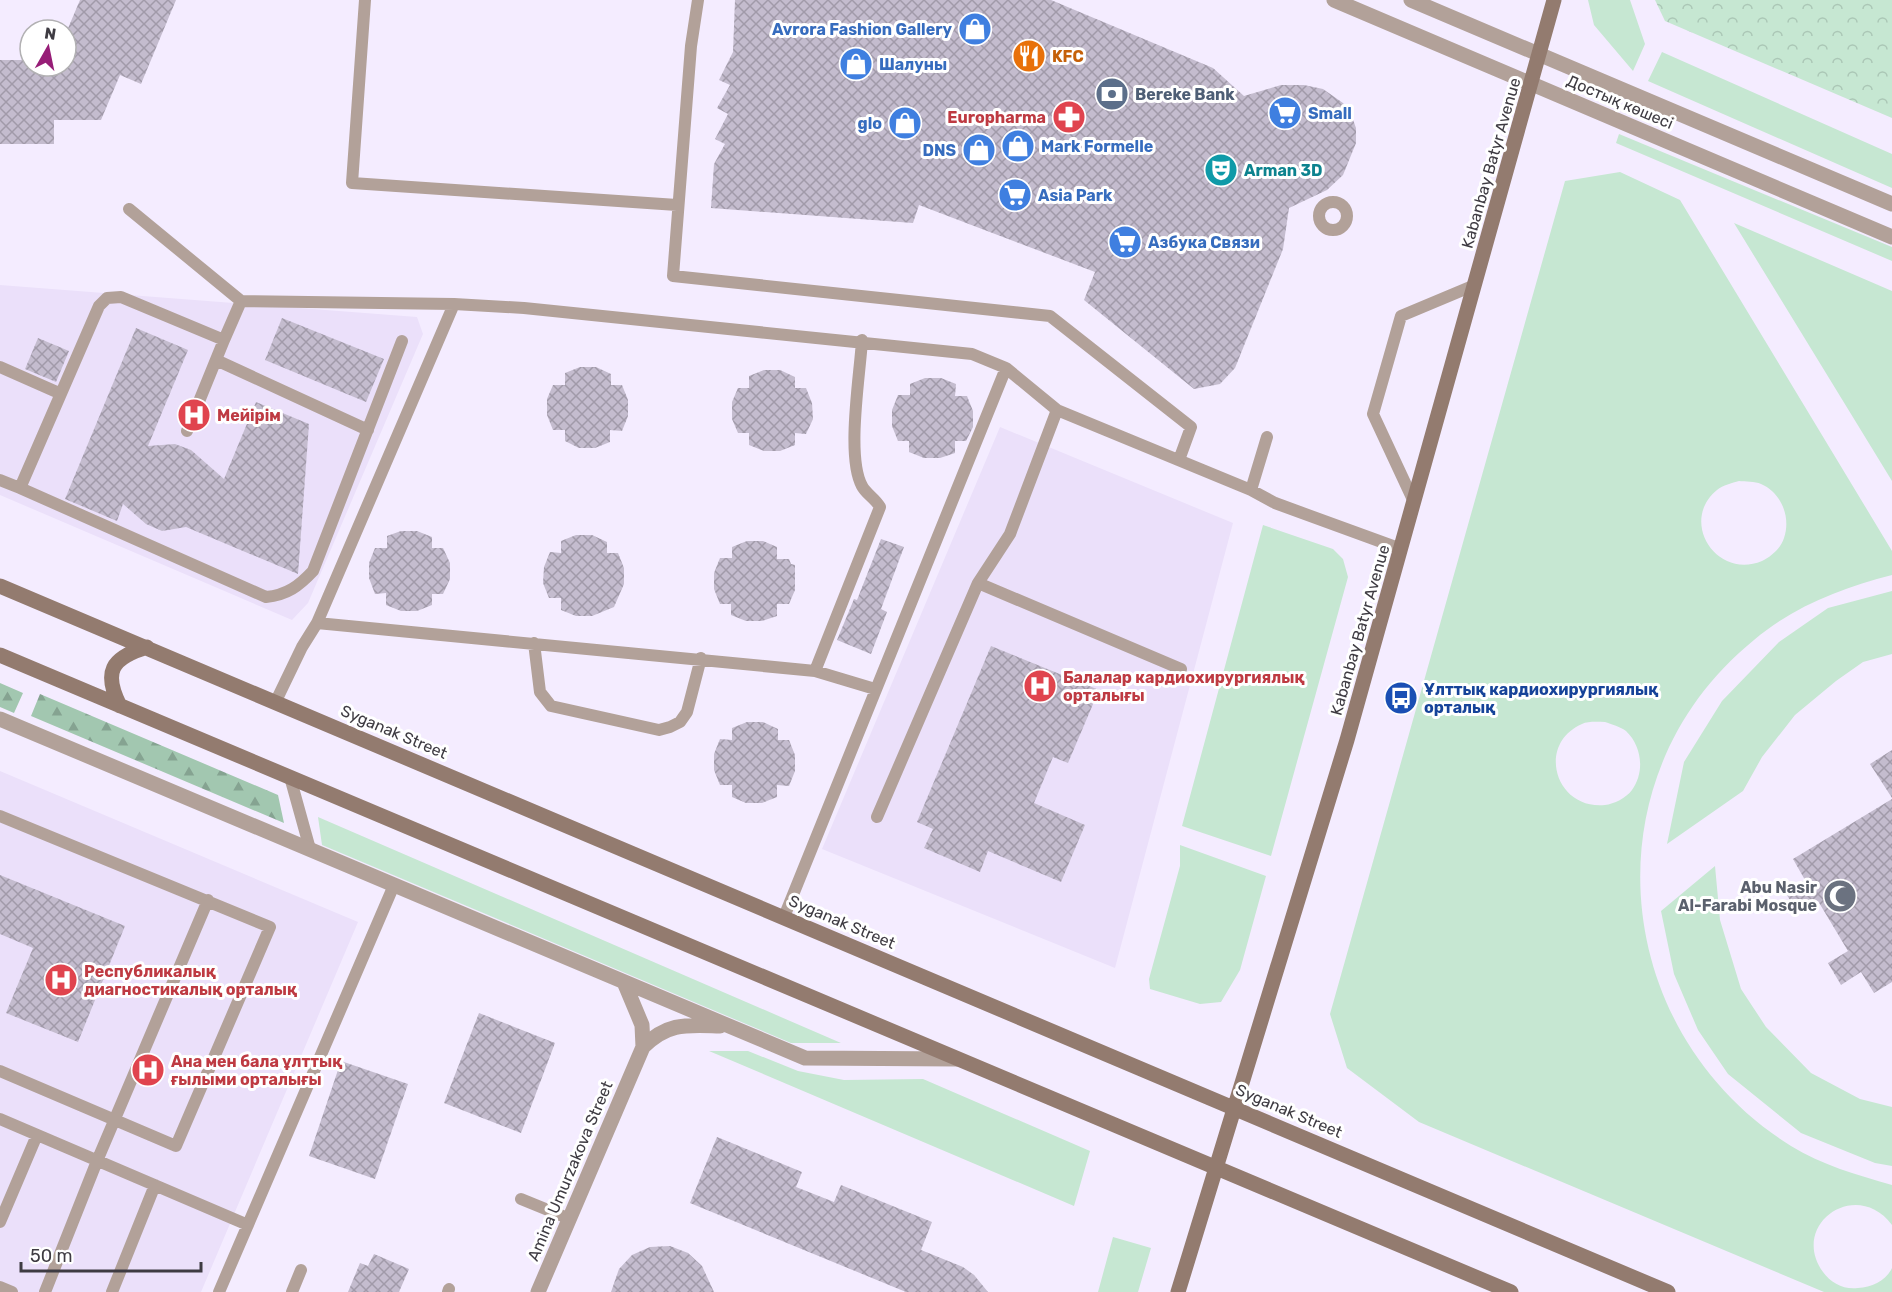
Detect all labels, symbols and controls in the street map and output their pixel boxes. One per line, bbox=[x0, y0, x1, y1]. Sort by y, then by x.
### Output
shop icon: Avrora Fashion Gallery bbox=[957, 11, 993, 47]
north arrow bbox=[18, 18, 78, 78]
place label: Avrora Fashion Gallery bbox=[772, 20, 952, 39]
text: N bbox=[43, 23, 57, 44]
restaurant icon: KFC bbox=[1011, 38, 1047, 74]
shop icon: Шалуны bbox=[838, 46, 874, 82]
place label: KFC bbox=[1052, 47, 1084, 66]
place label: Шалуны bbox=[879, 55, 947, 74]
street label: Достық көшесі bbox=[1564, 71, 1676, 133]
street label: Kabanbay Batyr Avenue bbox=[1458, 75, 1524, 251]
bank icon: Bereke Bank bbox=[1094, 76, 1130, 112]
place label: Bereke Bank bbox=[1135, 85, 1235, 104]
supermarket icon: Small bbox=[1267, 95, 1303, 131]
pharmacy icon: Europharma bbox=[1051, 99, 1087, 135]
place label: Small bbox=[1308, 104, 1352, 123]
shop icon: glo bbox=[887, 105, 923, 141]
place label: Europharma bbox=[947, 108, 1046, 127]
place label: glo bbox=[858, 114, 882, 133]
shop icon: Mark Formelle bbox=[1000, 128, 1036, 164]
shop icon: DNS bbox=[961, 132, 997, 168]
place label: Mark Formelle bbox=[1041, 137, 1153, 156]
place label: DNS bbox=[922, 141, 956, 160]
theatre icon: Arman 3D bbox=[1203, 152, 1239, 188]
place label: Arman 3D bbox=[1244, 161, 1323, 180]
supermarket icon: Asia Park bbox=[997, 177, 1033, 213]
place label: Asia Park bbox=[1038, 186, 1113, 205]
supermarket icon: Азбука Связи bbox=[1107, 224, 1143, 260]
place label: Азбука Связи bbox=[1148, 233, 1260, 252]
hospital icon: Мейірім bbox=[176, 397, 212, 433]
place label: Мейірім bbox=[217, 406, 281, 425]
street label: Kabanbay Batyr Avenue bbox=[1327, 542, 1393, 718]
hospital icon: Балалар кардиохирургиялық орталығы bbox=[1022, 668, 1058, 704]
place label: Балалар кардиохирургиялық орталығы bbox=[1063, 668, 1305, 705]
bus stop icon: Ұлттық кардиохирургиялық орталық bbox=[1383, 680, 1419, 716]
place label: Ұлттық кардиохирургиялық орталық bbox=[1424, 680, 1658, 717]
street label: Syganak Street bbox=[338, 701, 450, 763]
place label: Abu Nasir Al-Farabi Mosque bbox=[1678, 878, 1818, 915]
mosque icon: Abu Nasir Al-Farabi Mosque bbox=[1822, 878, 1858, 914]
street label: Syganak Street bbox=[786, 891, 898, 953]
hospital icon: Республикалық диагностикалық орталық bbox=[43, 962, 79, 998]
place label: Республикалық диагностикалық орталық bbox=[84, 962, 297, 999]
hospital icon: Ана мен бала ұлттық ғылыми орталығы bbox=[130, 1052, 166, 1088]
place label: Ана мен бала ұлттық ғылыми орталығы bbox=[170, 1052, 342, 1089]
street label: Amina Umurzakova Street bbox=[523, 1078, 617, 1264]
street label: Syganak Street bbox=[1233, 1080, 1345, 1142]
scale bar bbox=[21, 1235, 201, 1273]
text: 50 m bbox=[30, 1245, 73, 1267]

